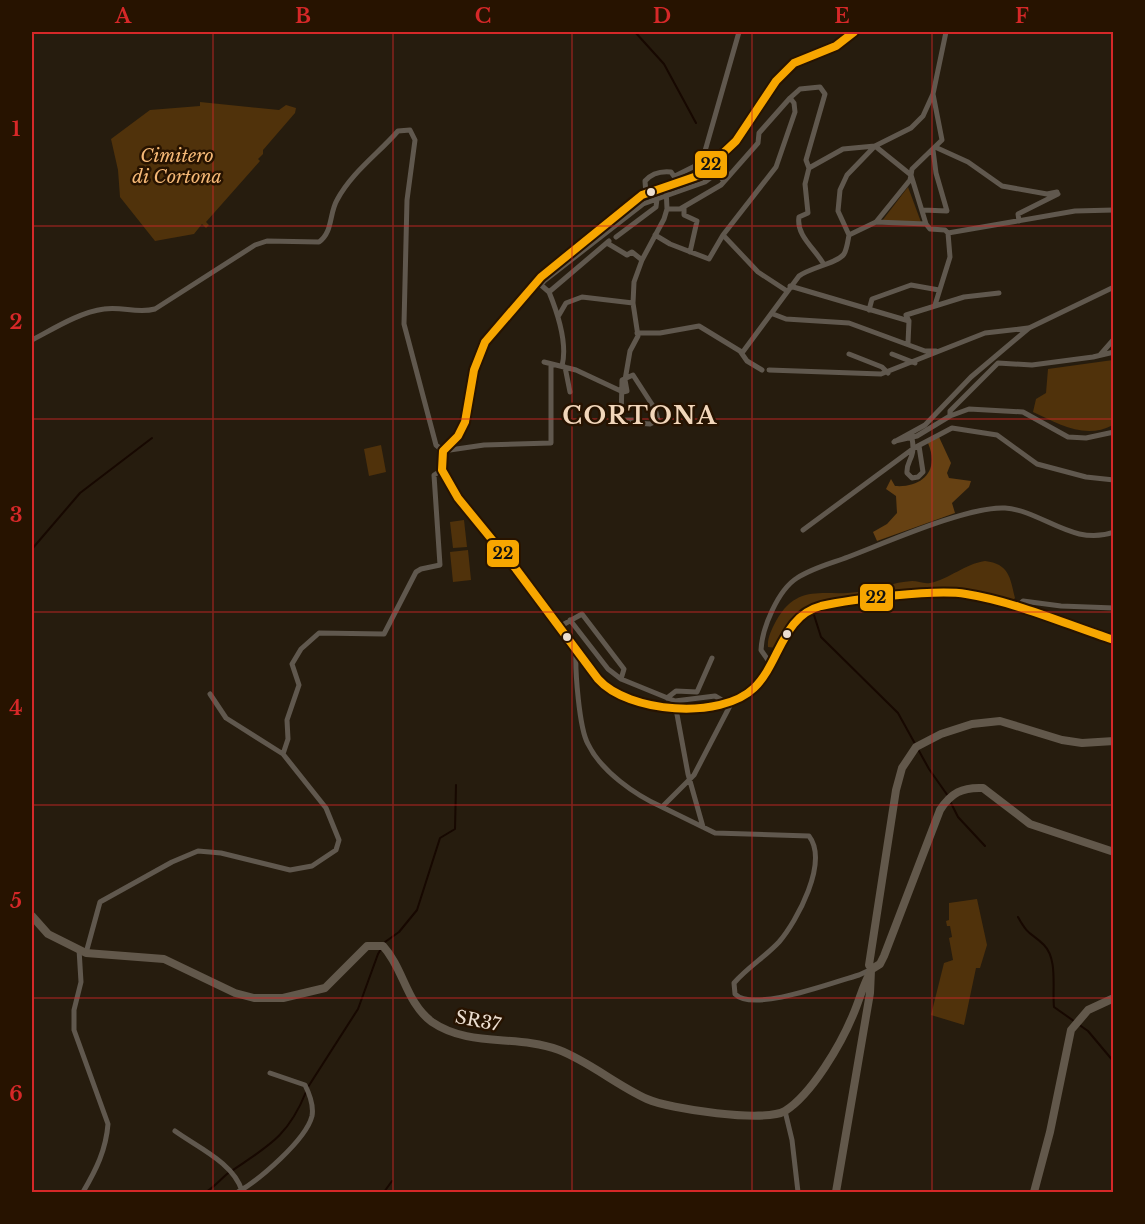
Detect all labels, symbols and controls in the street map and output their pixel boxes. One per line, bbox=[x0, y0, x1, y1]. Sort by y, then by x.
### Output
text: A bbox=[114, 4, 132, 28]
text: B bbox=[295, 4, 311, 28]
text: C bbox=[475, 4, 491, 28]
text: D bbox=[653, 4, 671, 28]
text: E bbox=[834, 4, 850, 28]
text: F bbox=[1015, 4, 1029, 28]
text: 1 bbox=[12, 117, 21, 141]
park label: Cimitero di Cortona bbox=[132, 145, 222, 188]
line badge: 22 bbox=[694, 150, 728, 179]
text: 22 bbox=[701, 154, 721, 174]
unlabelled marker bbox=[645, 186, 657, 198]
text: 2 bbox=[9, 310, 23, 334]
district label: CORTONA bbox=[562, 401, 718, 430]
text: 3 bbox=[10, 503, 22, 527]
line badge: 22 bbox=[486, 539, 520, 568]
text: 22 bbox=[493, 543, 513, 563]
line badge: 22 bbox=[859, 583, 894, 612]
text: 22 bbox=[866, 587, 886, 607]
unlabelled marker bbox=[781, 628, 793, 640]
unlabelled marker bbox=[561, 631, 573, 643]
text: 4 bbox=[9, 696, 23, 720]
text: 5 bbox=[10, 889, 22, 913]
street label: SR37 bbox=[453, 1006, 504, 1036]
text: 6 bbox=[9, 1082, 23, 1106]

